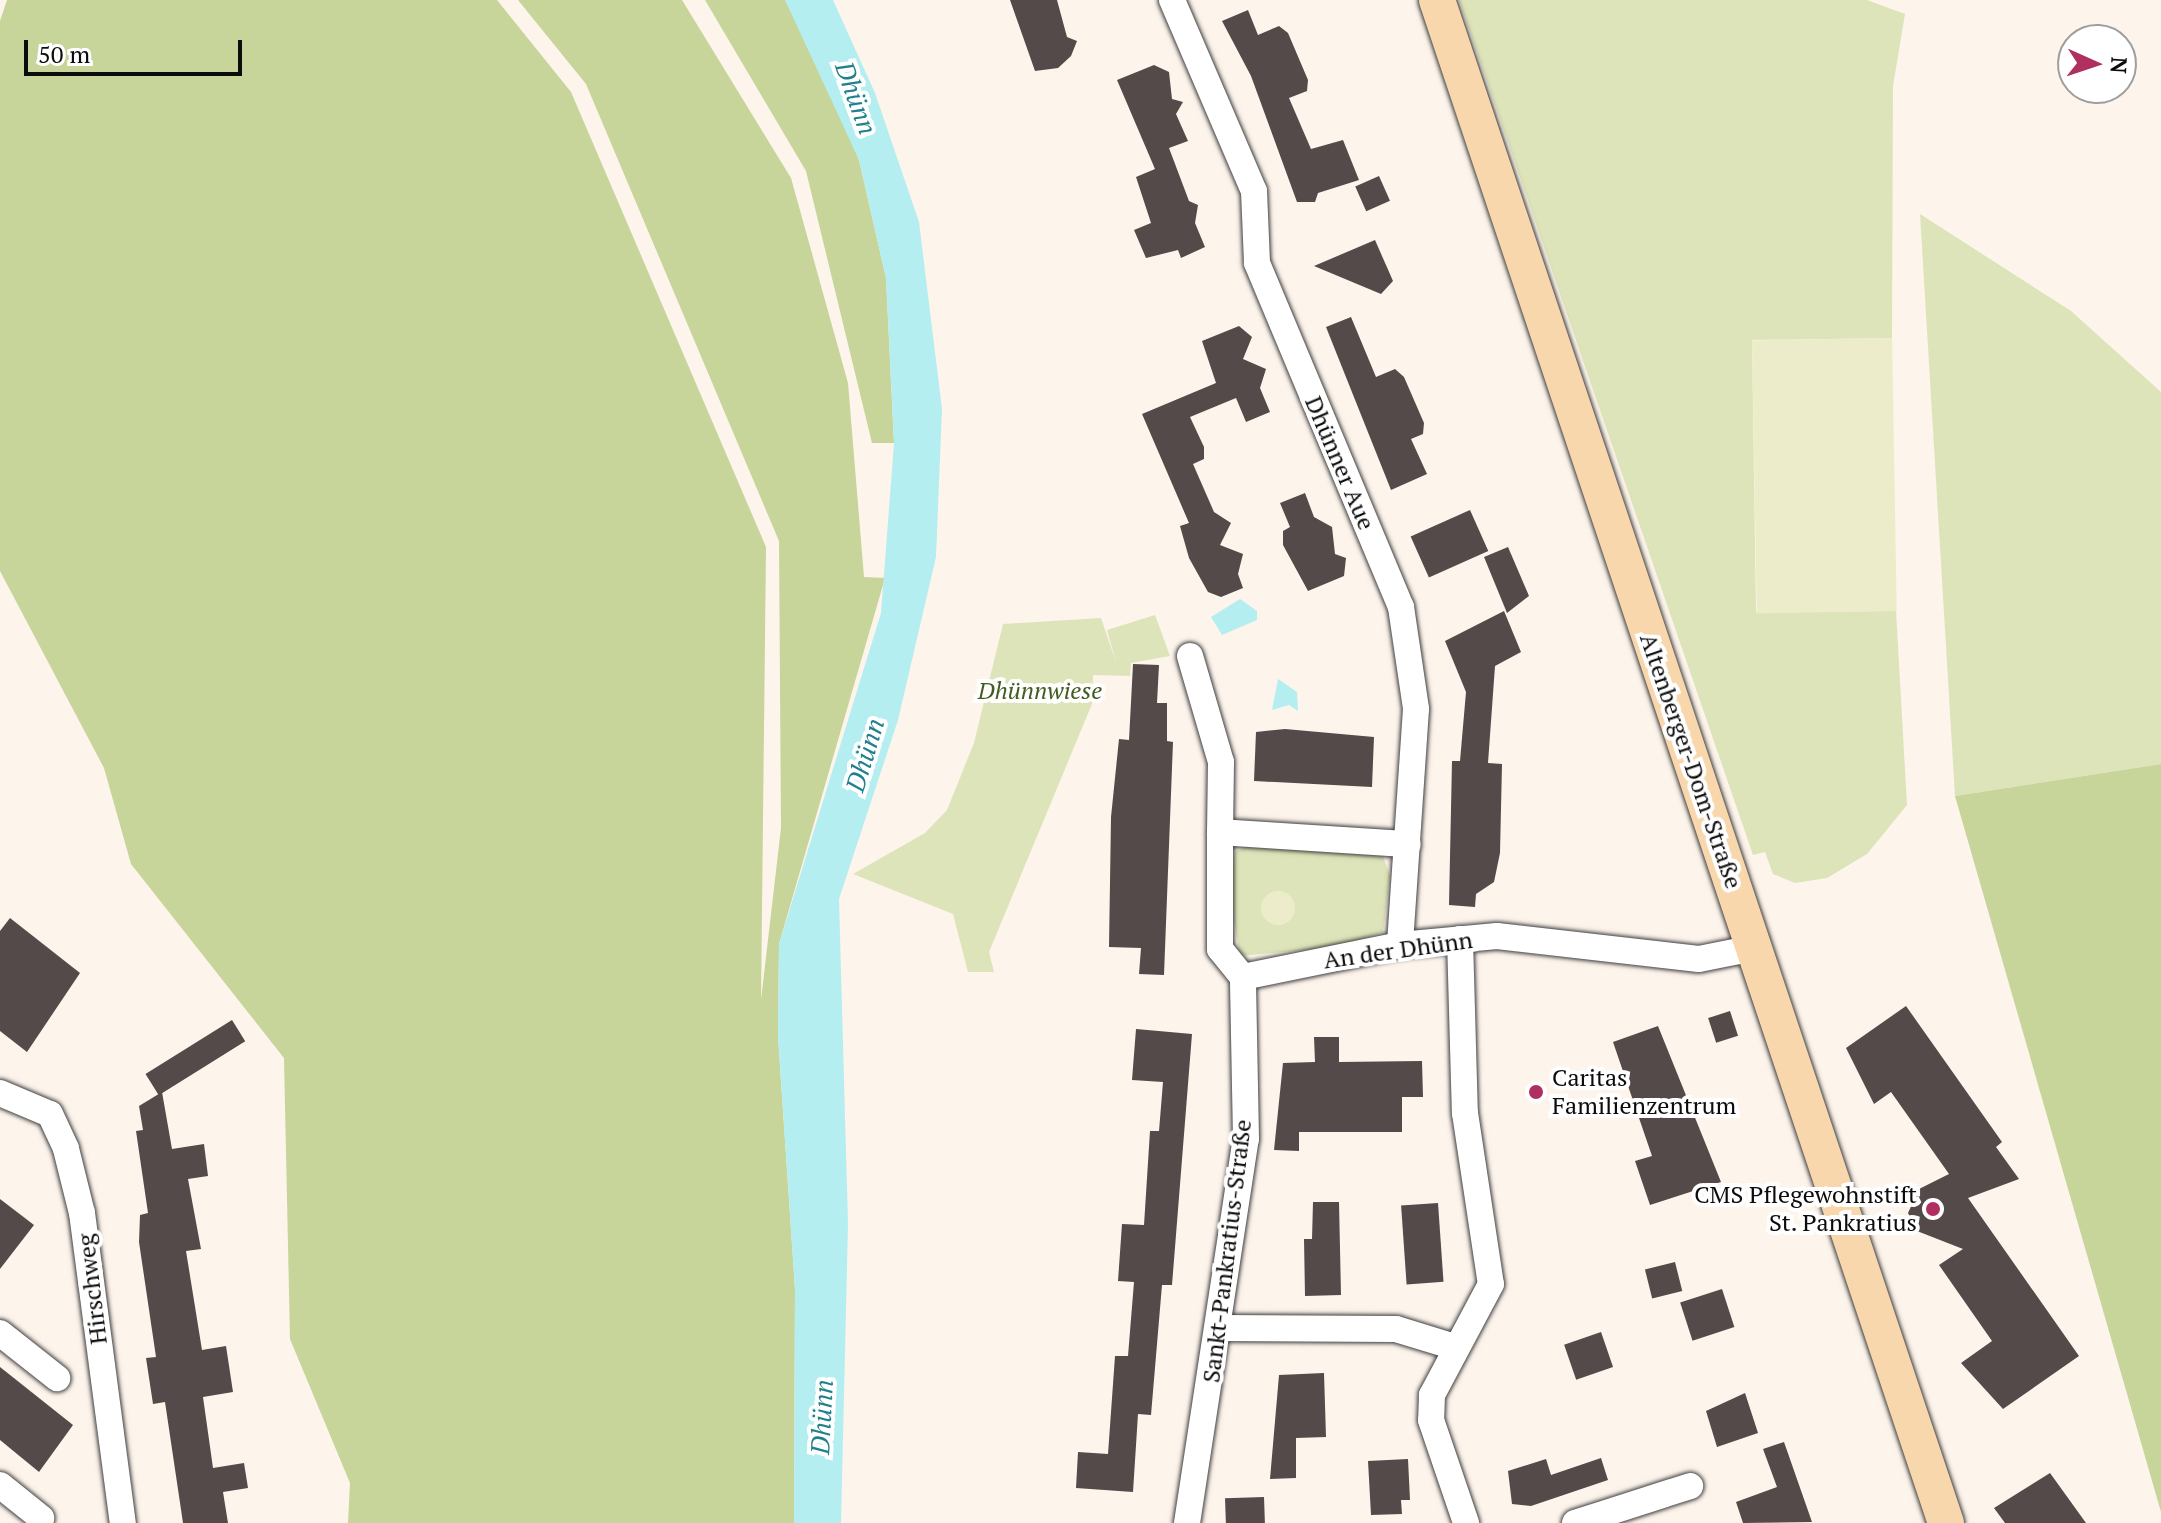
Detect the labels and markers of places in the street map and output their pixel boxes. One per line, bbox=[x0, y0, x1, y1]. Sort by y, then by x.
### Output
place label: Caritas Familienzentrum bbox=[1552, 1064, 1736, 1120]
marker: Caritas Familienzentrum bbox=[1527, 1083, 1545, 1101]
place label: CMS Pflegewohnstift St. Pankratius bbox=[1694, 1181, 1917, 1237]
marker: CMS Pflegewohnstift St. Pankratius bbox=[1924, 1200, 1942, 1218]

